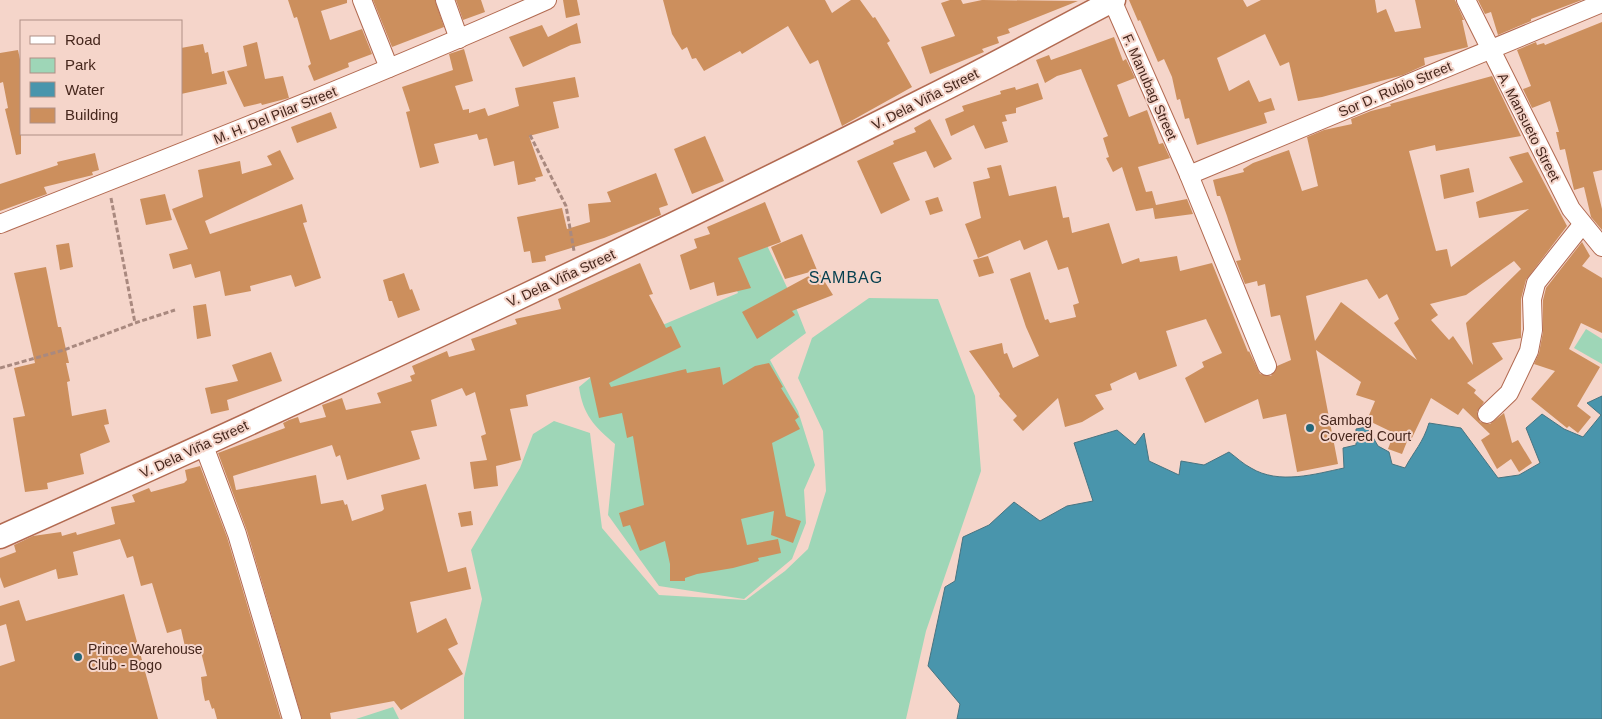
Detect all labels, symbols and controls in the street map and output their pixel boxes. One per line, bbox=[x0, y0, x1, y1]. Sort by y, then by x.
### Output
legend bbox=[20, 20, 182, 135]
text: Road bbox=[65, 31, 101, 48]
street label: F. Manubag Street bbox=[1119, 31, 1181, 143]
text: Park bbox=[65, 56, 96, 73]
street label: Sor D. Rubio Street bbox=[1336, 58, 1454, 120]
street label: V. Dela Viña Street bbox=[869, 65, 981, 133]
street label: A. Mansueto Street bbox=[1495, 70, 1563, 184]
text: Water bbox=[65, 81, 104, 98]
street label: M. H. Del Pilar Street bbox=[211, 83, 339, 147]
text: Building bbox=[65, 106, 118, 123]
street label: V. Dela Viña Street bbox=[504, 246, 618, 310]
district label: SAMBAG bbox=[809, 269, 883, 286]
place label: Sambag Covered Court bbox=[1320, 412, 1411, 444]
street label: V. Dela Viña Street bbox=[137, 417, 251, 481]
marker: Sambag Covered Court bbox=[1304, 422, 1316, 434]
place label: Prince Warehouse Club - Bogo bbox=[88, 641, 203, 673]
marker: Prince Warehouse Club - Bogo bbox=[72, 651, 84, 663]

